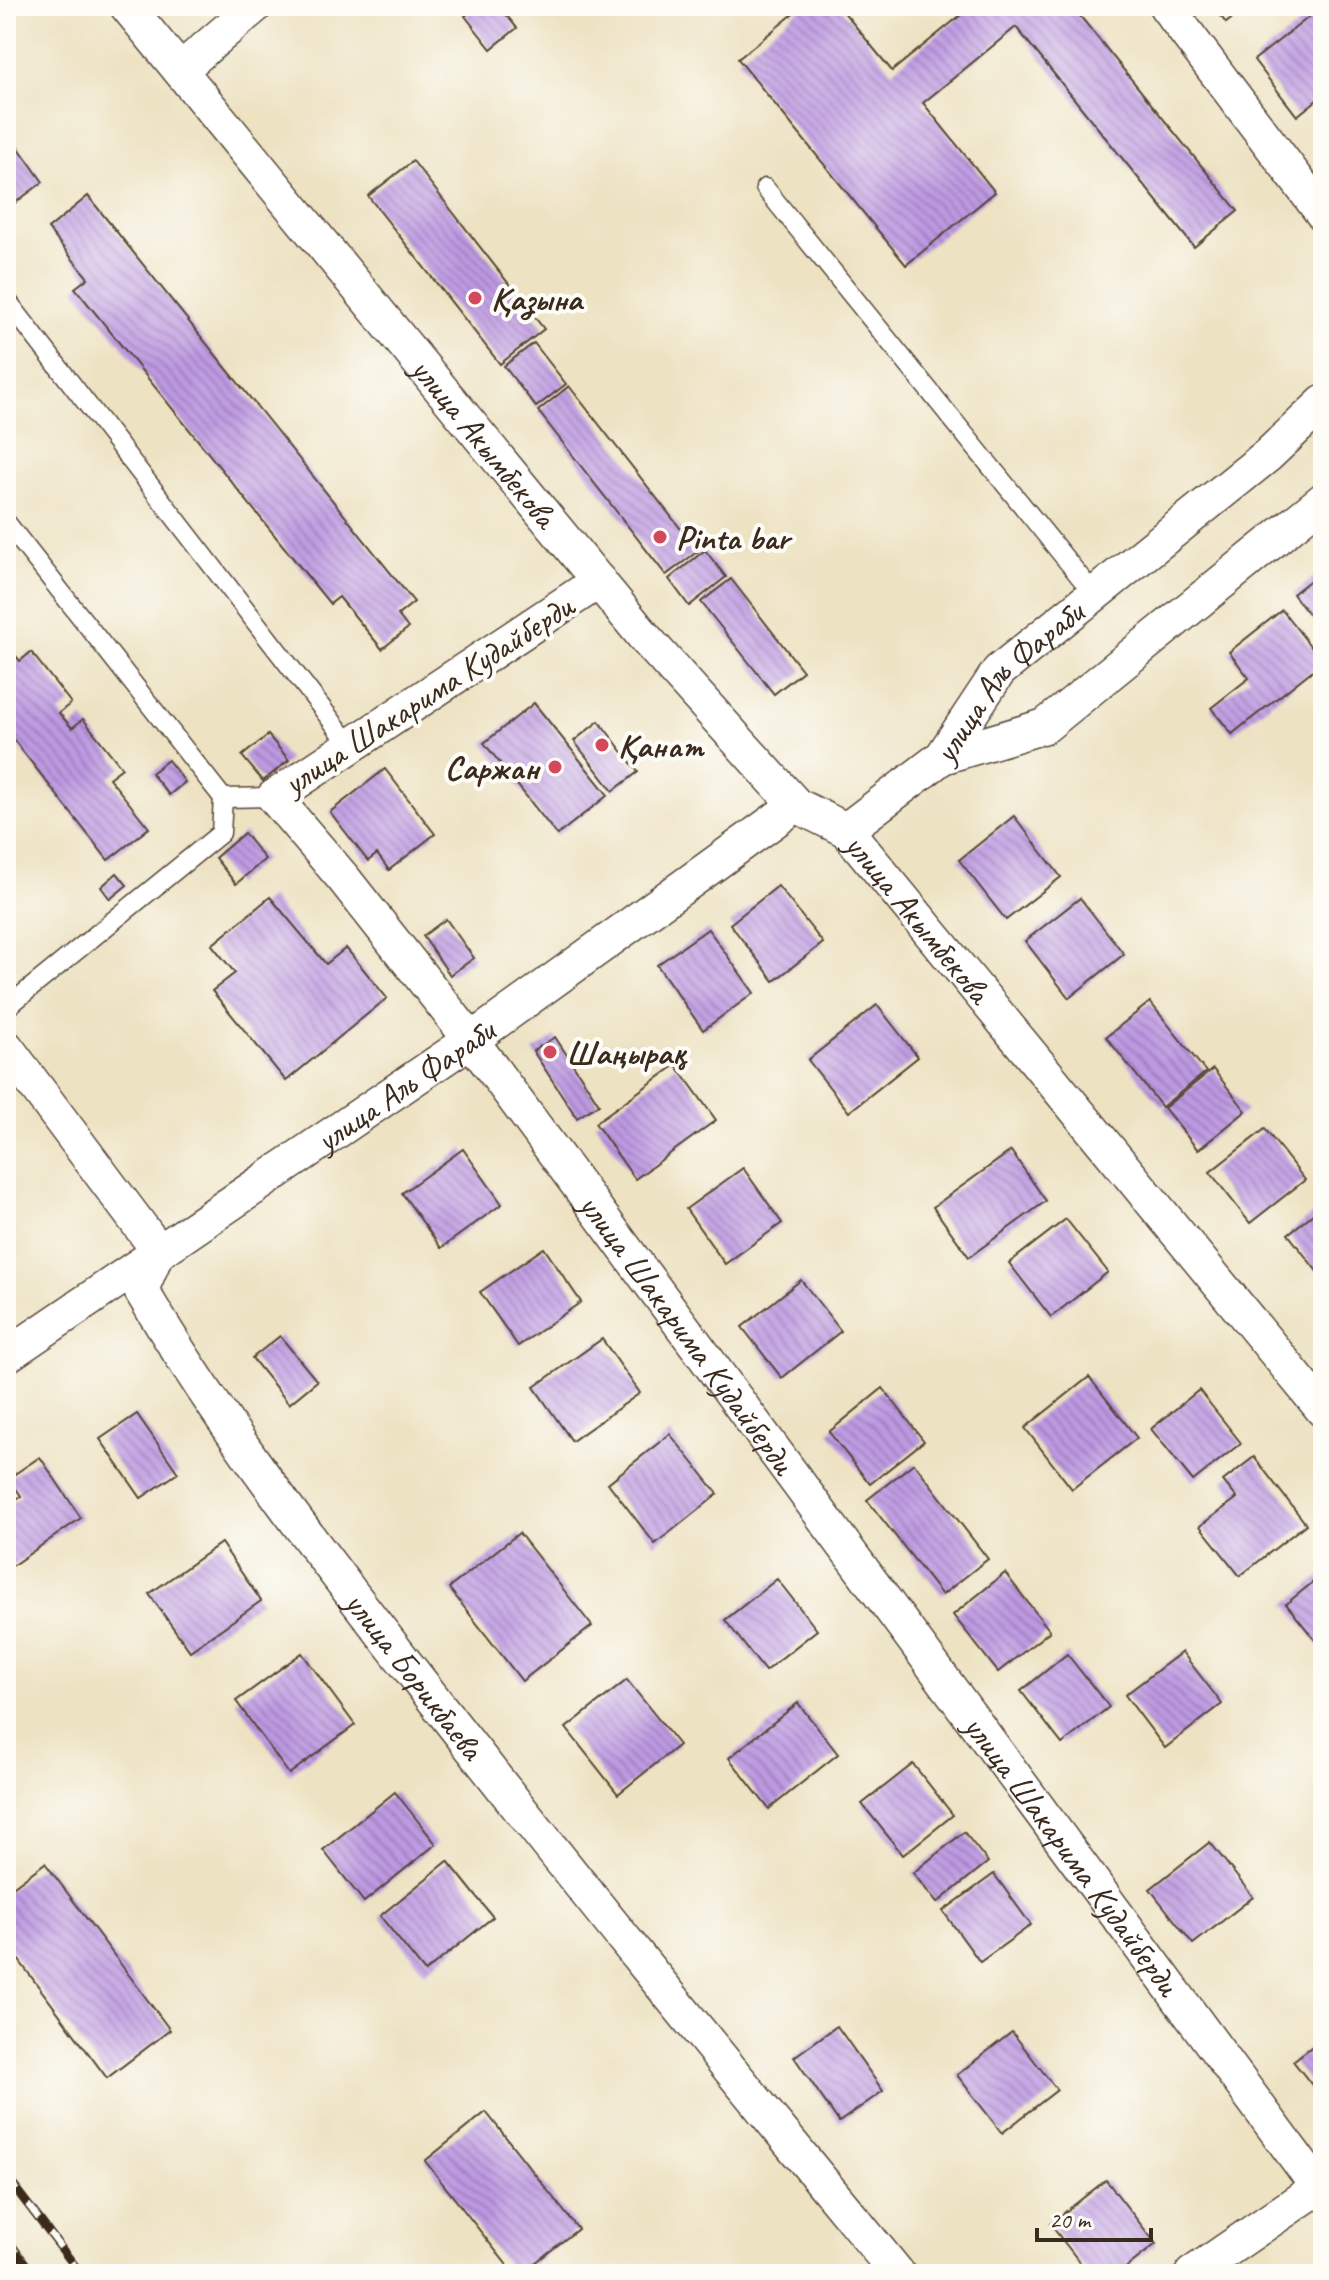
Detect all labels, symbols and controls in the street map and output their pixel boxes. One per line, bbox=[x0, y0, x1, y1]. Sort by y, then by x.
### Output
place label: Қазына bbox=[491, 277, 584, 321]
marker: Қазына bbox=[466, 289, 484, 307]
street label: улица Акымбекова bbox=[401, 347, 569, 539]
place label: Pinta bar bbox=[676, 516, 793, 559]
marker: Pinta bar bbox=[651, 528, 669, 546]
street label: улица Шакарима Кудайберди bbox=[273, 583, 583, 806]
street label: улица Аль Фараби bbox=[922, 589, 1094, 772]
place label: Қанат bbox=[618, 724, 705, 767]
marker: Қанат bbox=[593, 736, 611, 754]
place label: Саржан bbox=[445, 746, 541, 789]
marker: Саржан bbox=[546, 758, 564, 776]
street label: улица Акымбекова bbox=[834, 823, 1002, 1014]
street label: улица Аль Фараби bbox=[306, 1008, 505, 1162]
place label: Шаңырақ bbox=[566, 1031, 689, 1074]
marker: Шаңырақ bbox=[541, 1043, 559, 1061]
street label: улица Шакарима Кудайберди bbox=[568, 1184, 806, 1484]
street label: улица Борикбаева bbox=[334, 1581, 495, 1770]
street label: улица Шакарима Кудайберди bbox=[953, 1705, 1191, 2005]
scale bar bbox=[1037, 2192, 1151, 2242]
text: 20 m bbox=[1049, 2205, 1092, 2235]

